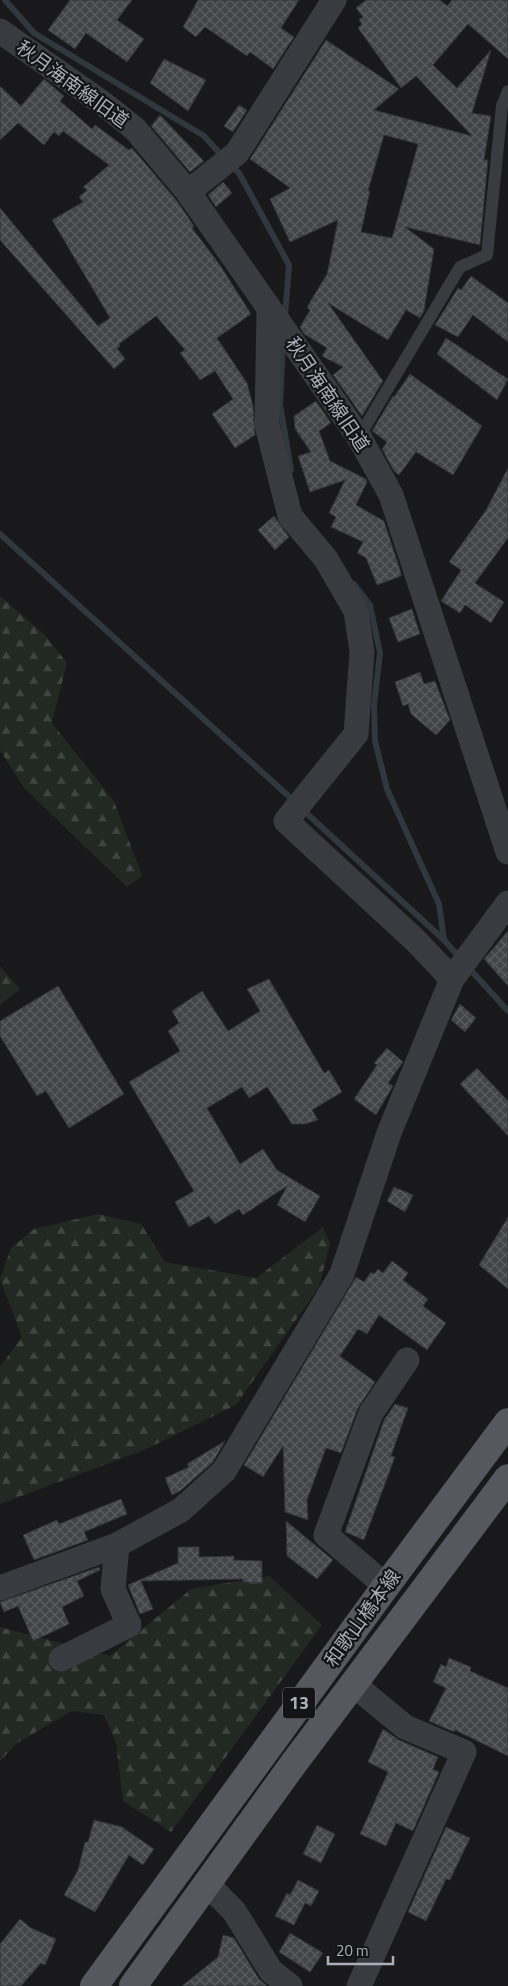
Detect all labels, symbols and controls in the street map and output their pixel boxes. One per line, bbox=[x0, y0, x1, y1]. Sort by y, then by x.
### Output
street label: 秋月海南線旧道 bbox=[11, 33, 136, 134]
street label: 秋月海南線旧道 bbox=[279, 330, 378, 457]
street label: 和歌山橋本線 bbox=[316, 1563, 407, 1672]
road number: 13 bbox=[283, 1688, 315, 1719]
scale bar bbox=[328, 1934, 393, 1966]
text: 20 m bbox=[336, 1939, 369, 1962]

